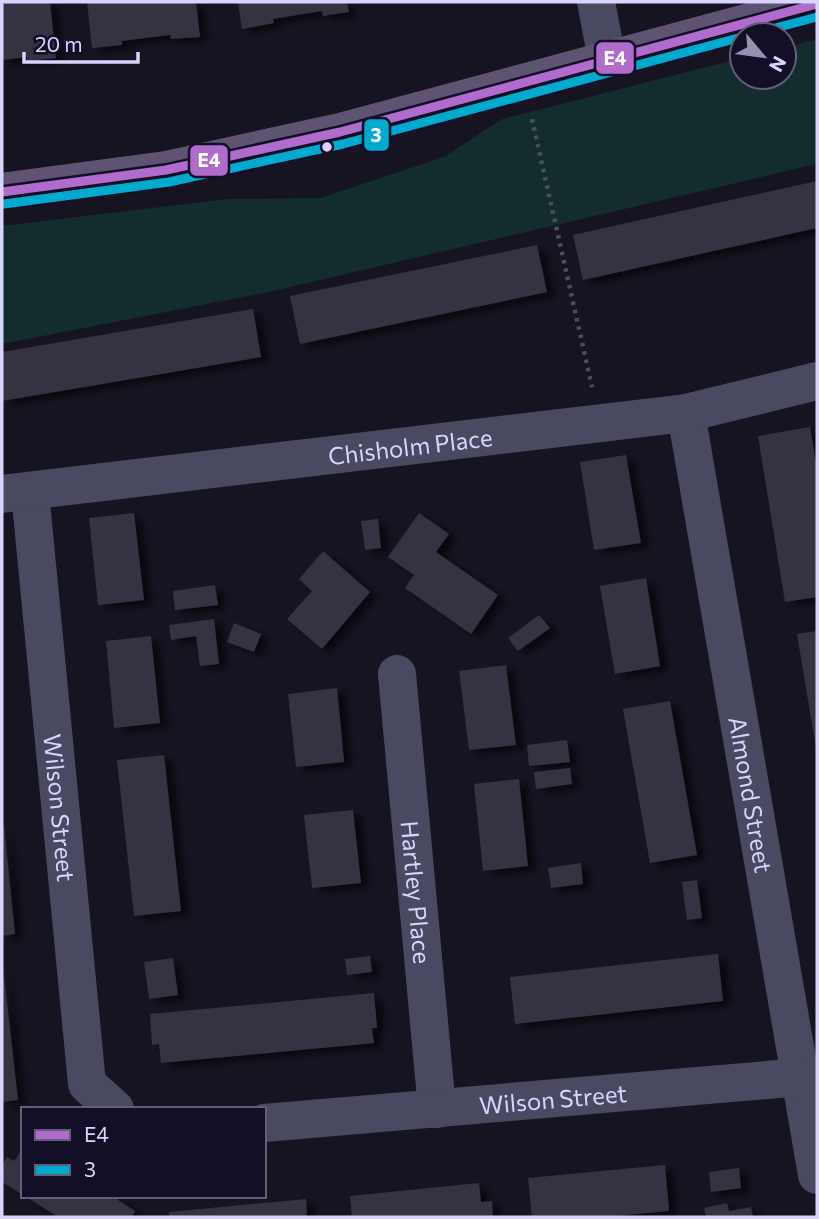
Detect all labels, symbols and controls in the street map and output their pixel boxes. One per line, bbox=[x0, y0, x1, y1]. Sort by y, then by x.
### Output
scale bar bbox=[24, 21, 138, 65]
north arrow bbox=[728, 21, 798, 91]
text: 20 m bbox=[35, 31, 83, 56]
line badge: E4 bbox=[595, 41, 635, 75]
text: E4 bbox=[604, 46, 627, 69]
text: N bbox=[765, 53, 792, 76]
line badge: 3 bbox=[363, 118, 390, 152]
text: 3 bbox=[370, 123, 382, 146]
unlabelled marker bbox=[320, 140, 334, 154]
line badge: E4 bbox=[189, 144, 229, 177]
text: E4 bbox=[198, 148, 221, 171]
street label: Chisholm Place bbox=[326, 422, 494, 470]
street label: Almond Street bbox=[724, 714, 779, 875]
street label: Wilson Street bbox=[39, 732, 82, 883]
street label: Hartley Place bbox=[396, 819, 438, 965]
street label: Wilson Street bbox=[478, 1078, 628, 1119]
legend bbox=[21, 1107, 266, 1198]
text: E4 bbox=[84, 1121, 109, 1146]
text: 3 bbox=[84, 1156, 96, 1181]

